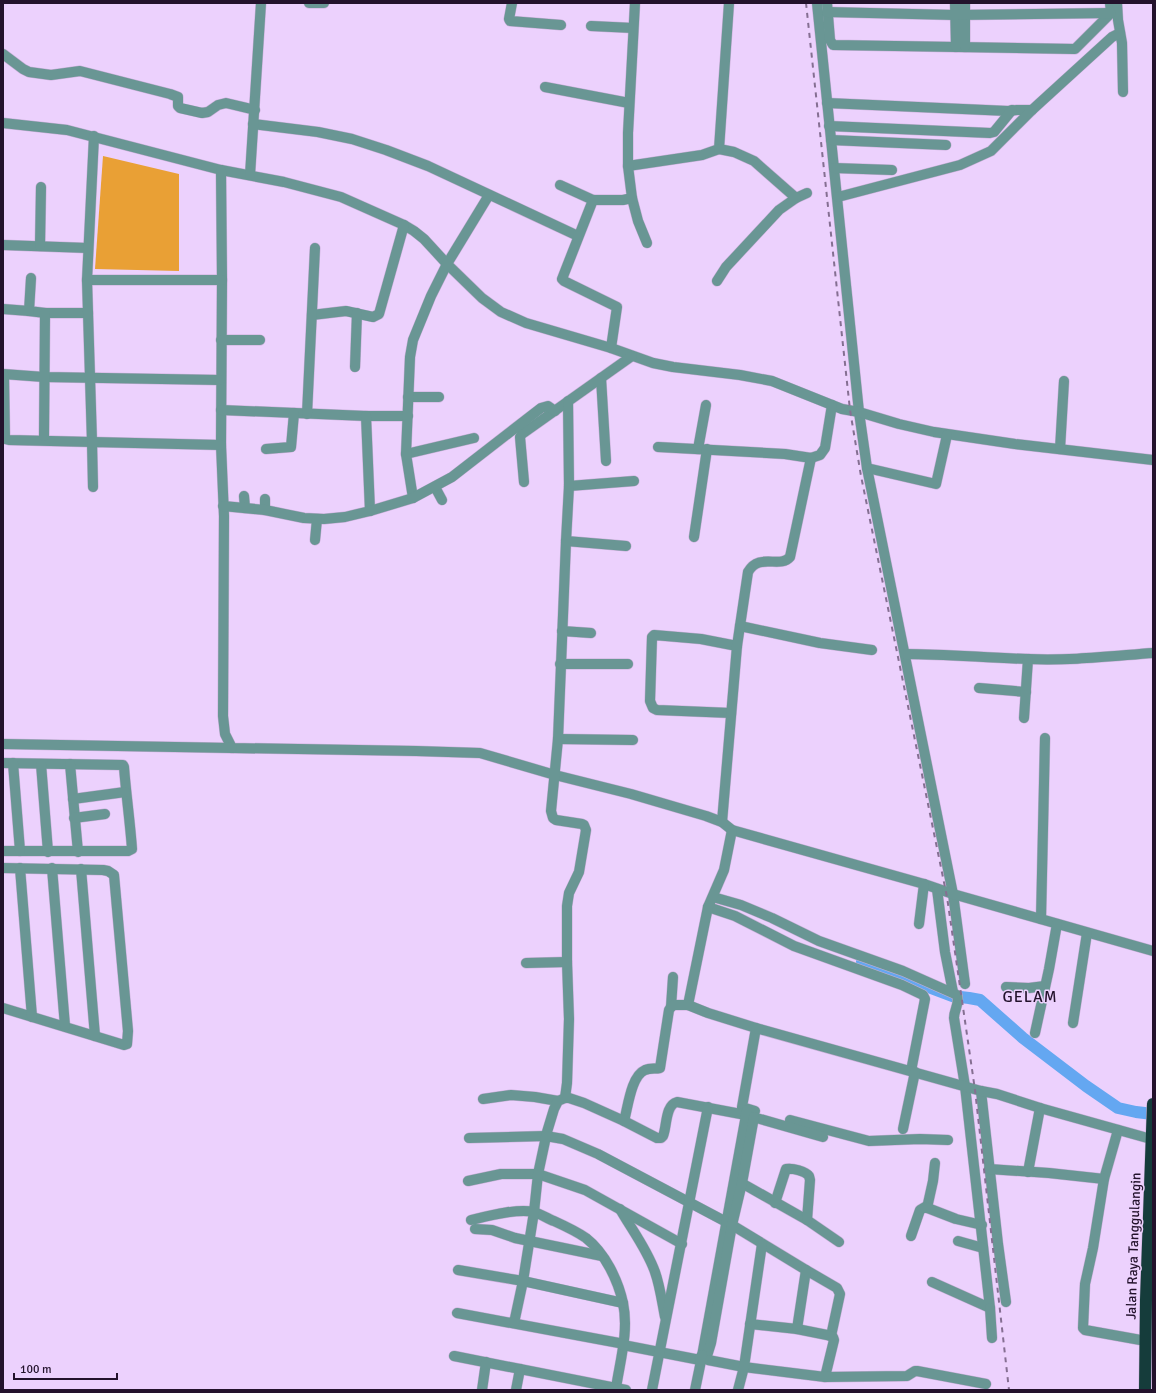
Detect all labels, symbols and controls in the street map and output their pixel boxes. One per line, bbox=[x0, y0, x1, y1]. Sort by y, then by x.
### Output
district label: GELAM bbox=[1002, 987, 1058, 1007]
street label: Jalan Raya Tanggulangin bbox=[1122, 1172, 1145, 1320]
scale bar bbox=[14, 1355, 117, 1381]
text: 100 m bbox=[20, 1362, 52, 1377]

